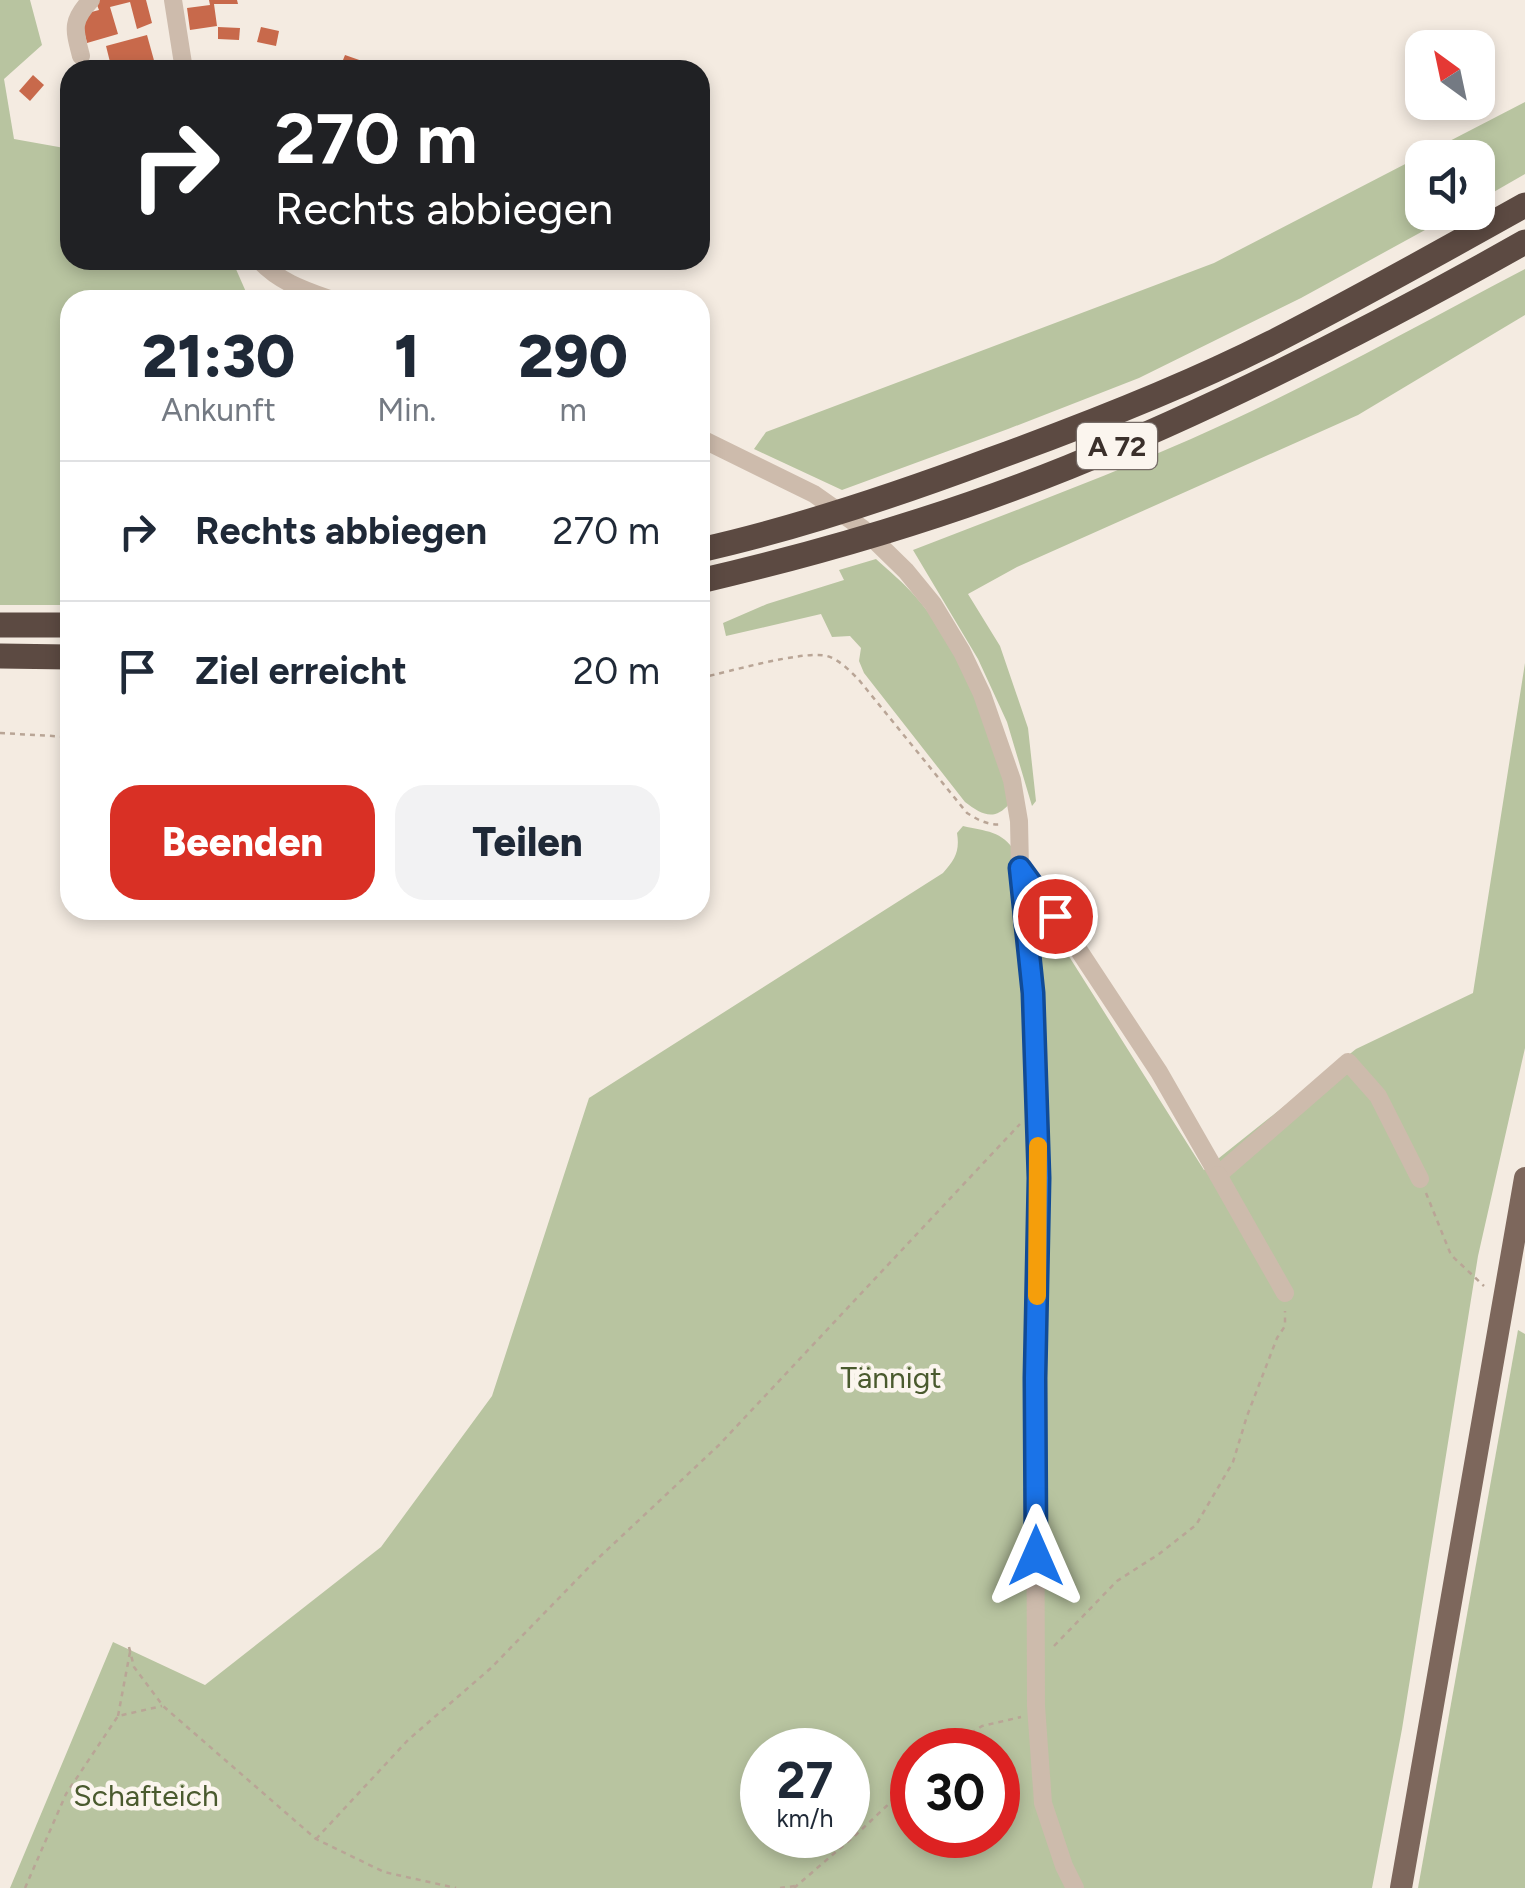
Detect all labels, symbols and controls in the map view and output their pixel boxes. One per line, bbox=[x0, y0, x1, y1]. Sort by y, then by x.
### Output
north arrow bbox=[1405, 30, 1495, 120]
map controls bbox=[1405, 30, 1495, 230]
text: 270 m bbox=[275, 96, 478, 181]
icon: right bbox=[110, 100, 240, 230]
button: sound bbox=[1405, 140, 1495, 230]
text: Rechts abbiegen bbox=[275, 181, 613, 235]
text: 21:30 bbox=[142, 320, 295, 392]
text: 1 bbox=[394, 320, 420, 392]
text: 290 bbox=[518, 320, 628, 392]
text: Ankunft bbox=[161, 391, 276, 429]
text: Min. bbox=[377, 391, 436, 429]
text: m bbox=[559, 391, 587, 429]
road number: A 72 bbox=[1077, 423, 1157, 469]
icon: right bbox=[110, 504, 165, 559]
text: Rechts abbiegen bbox=[195, 508, 487, 554]
text: 270 m bbox=[552, 508, 660, 554]
icon: arrive bbox=[110, 644, 165, 699]
text: Ziel erreicht bbox=[195, 648, 407, 694]
text: 20 m bbox=[573, 648, 660, 694]
button: Beenden bbox=[110, 785, 375, 900]
button: Teilen bbox=[395, 785, 660, 900]
pin bbox=[1013, 874, 1098, 959]
icon: arrive bbox=[1028, 889, 1083, 944]
park label: Tännigt bbox=[840, 1359, 942, 1396]
position arrow bbox=[984, 1504, 1088, 1608]
speed limit sign: 30 bbox=[890, 1728, 1020, 1858]
text: 27 bbox=[777, 1750, 833, 1811]
park label: Schafteich bbox=[73, 1777, 219, 1814]
text: km/h bbox=[776, 1803, 834, 1833]

